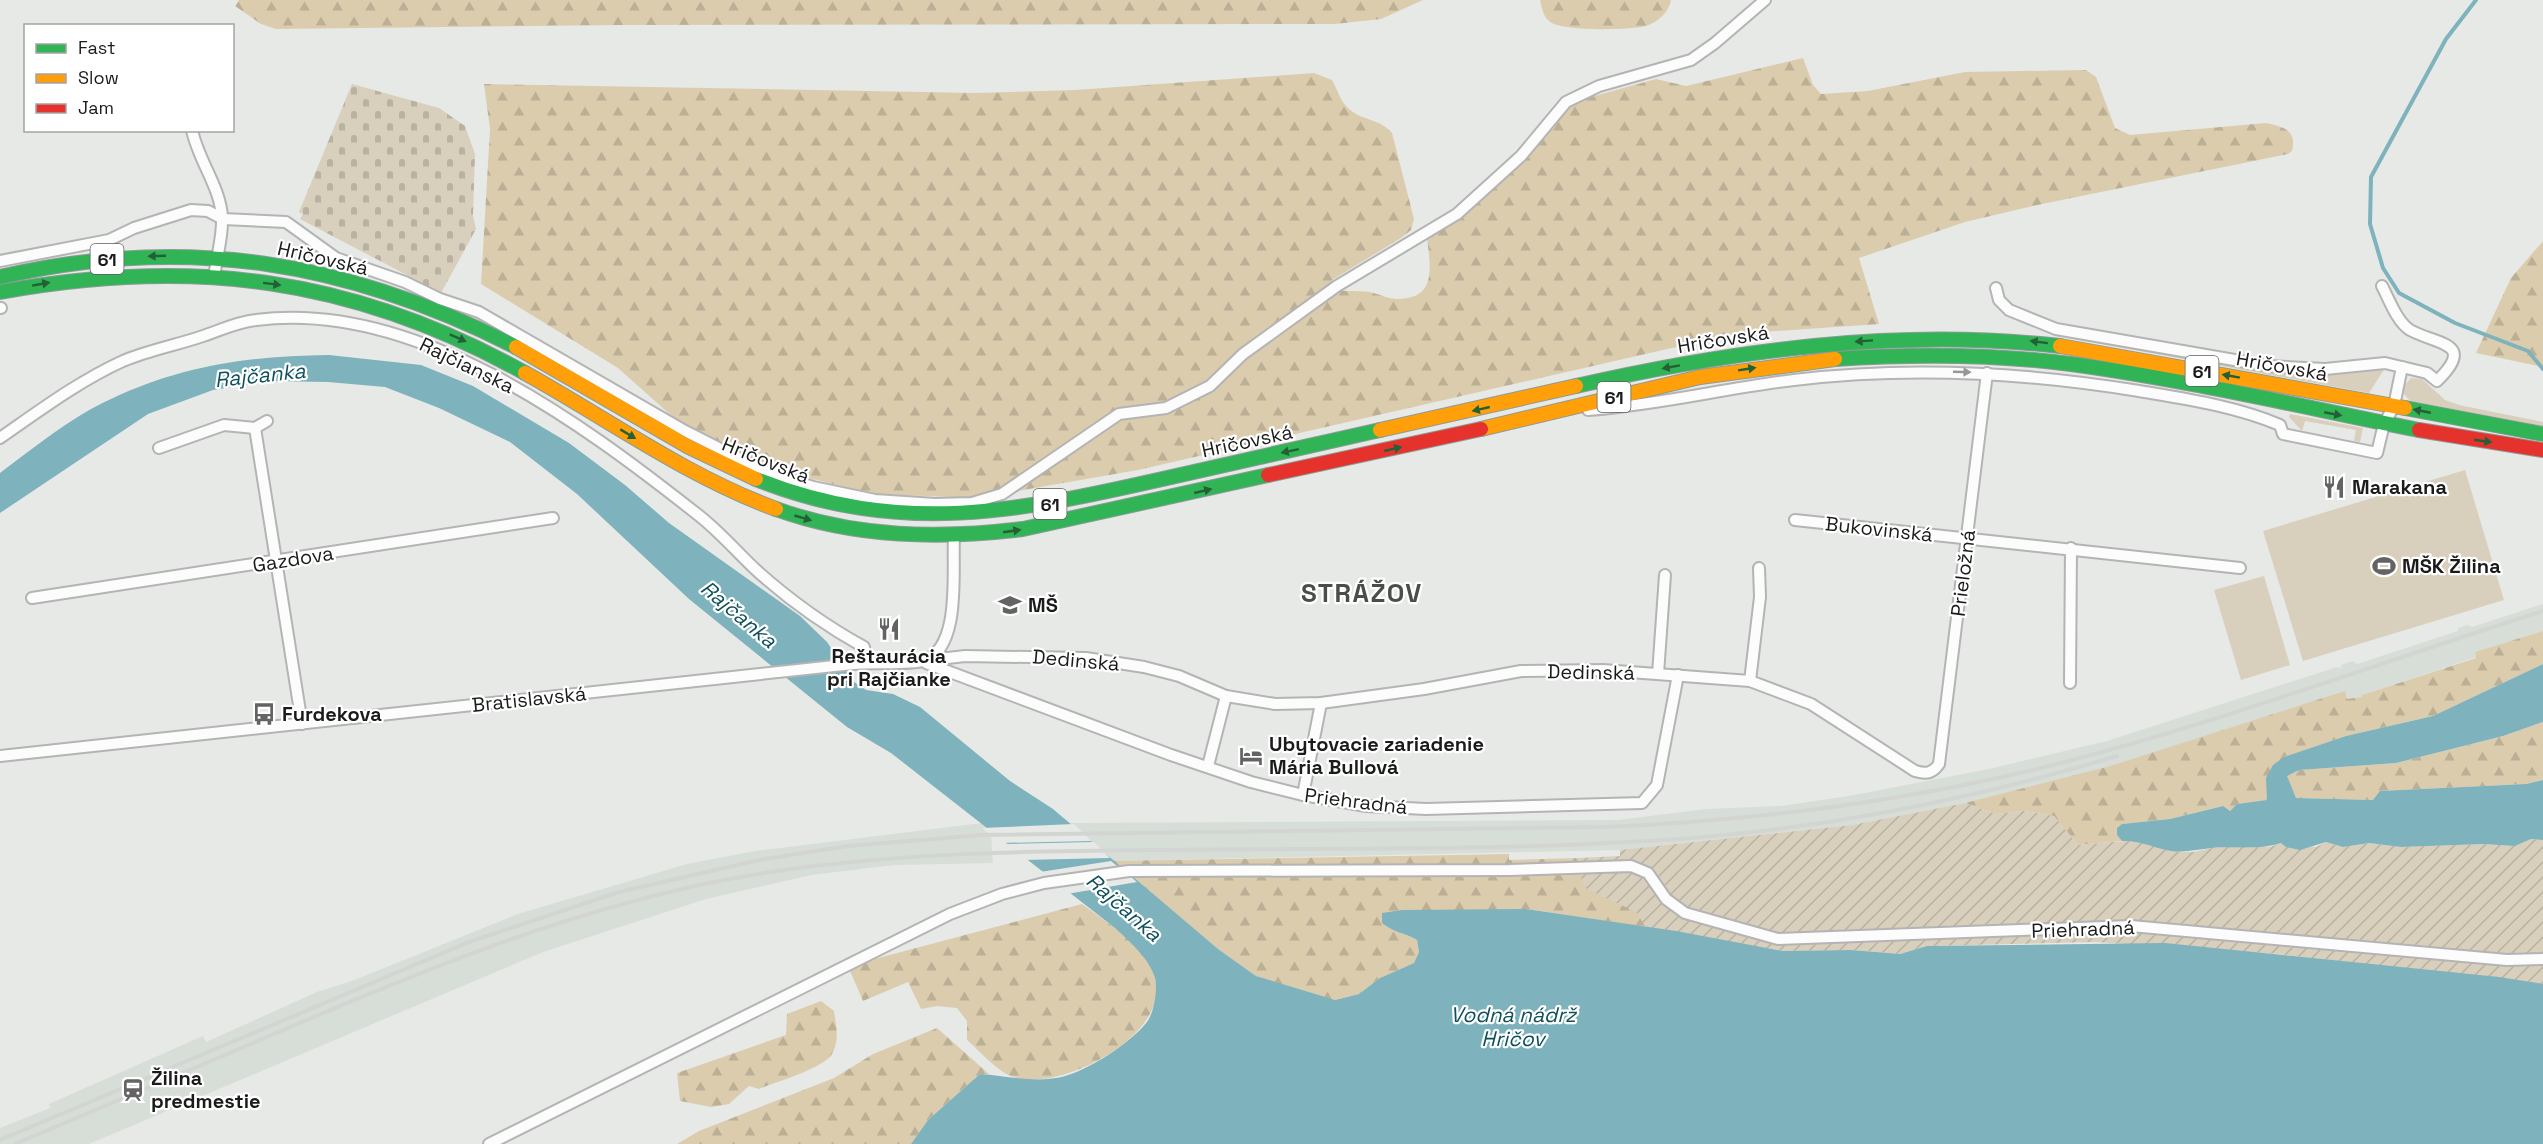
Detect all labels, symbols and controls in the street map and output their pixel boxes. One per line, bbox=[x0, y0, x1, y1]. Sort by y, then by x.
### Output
legend bbox=[24, 24, 234, 132]
text: Fast bbox=[78, 36, 115, 59]
text: Slow bbox=[78, 66, 119, 89]
text: Jam bbox=[78, 96, 114, 119]
street label: Hričovská bbox=[275, 235, 371, 281]
road number: 61 bbox=[90, 244, 124, 274]
one-way arrow bbox=[148, 251, 167, 260]
one-way arrow bbox=[32, 279, 51, 288]
one-way arrow bbox=[262, 279, 281, 288]
street label: Hričovská bbox=[1675, 319, 1771, 359]
street label: Rajčianska bbox=[415, 331, 519, 399]
one-way arrow bbox=[450, 334, 467, 343]
one-way arrow bbox=[1855, 336, 1874, 346]
one-way arrow bbox=[2029, 338, 2048, 347]
street label: Hričovská bbox=[2234, 345, 2330, 387]
road number: 61 bbox=[2186, 356, 2218, 386]
water label: Rajčanka bbox=[213, 357, 308, 393]
one-way arrow bbox=[1661, 362, 1680, 371]
one-way arrow bbox=[1738, 365, 1757, 374]
one-way arrow bbox=[1953, 368, 1972, 377]
one-way arrow bbox=[2221, 371, 2240, 380]
road number: 61 bbox=[1598, 382, 1630, 412]
one-way arrow bbox=[1471, 404, 1490, 414]
one-way arrow bbox=[2413, 406, 2432, 415]
one-way arrow bbox=[2324, 410, 2343, 419]
street label: Hričovská bbox=[1199, 419, 1295, 463]
one-way arrow bbox=[620, 429, 636, 440]
street label: Hričovská bbox=[718, 431, 814, 489]
one-way arrow bbox=[2474, 437, 2493, 446]
one-way arrow bbox=[1384, 443, 1403, 453]
one-way arrow bbox=[1281, 447, 1300, 456]
restaurant icon: Marakana bbox=[2321, 474, 2347, 500]
place label: Marakana bbox=[2352, 474, 2447, 500]
one-way arrow bbox=[1194, 485, 1212, 495]
road number: 61 bbox=[1034, 489, 1066, 519]
street label: Bukovinská bbox=[1824, 510, 1934, 548]
one-way arrow bbox=[794, 514, 812, 523]
one-way arrow bbox=[1003, 526, 1022, 535]
street label: Prieložná bbox=[1945, 528, 1981, 618]
street label: Gazdova bbox=[251, 540, 335, 578]
sports icon: MŠK Žilina bbox=[2371, 553, 2397, 579]
place label: MŠK Žilina bbox=[2402, 553, 2501, 579]
water label: Rajčanka bbox=[695, 574, 783, 654]
district label: STRÁŽOV bbox=[1301, 576, 1423, 610]
school or university icon: MŠ bbox=[997, 592, 1023, 618]
place label: MŠ bbox=[1028, 592, 1058, 618]
restaurant icon: Reštaurácia pri Rajčianke bbox=[876, 616, 902, 642]
place label: Reštaurácia pri Rajčianke bbox=[827, 643, 951, 692]
street label: Dedinská bbox=[1031, 643, 1121, 677]
street label: Dedinská bbox=[1547, 658, 1635, 686]
street label: Bratislavská bbox=[471, 680, 587, 718]
bus stop icon: Furdekova bbox=[251, 701, 277, 727]
place label: Furdekova bbox=[282, 701, 382, 727]
place label: Ubytovacie zariadenie Mária Bullová bbox=[1269, 731, 1484, 780]
hotel icon: Ubytovacie zariadenie Mária Bullová bbox=[1238, 743, 1264, 769]
street label: Priehradná bbox=[1303, 782, 1409, 820]
water label: Rajčanka bbox=[1081, 867, 1168, 948]
street label: Priehradná bbox=[2031, 914, 2135, 944]
water label: Vodná nádrž Hričov bbox=[1450, 1001, 1578, 1052]
place label: Žilina predmestie bbox=[151, 1065, 261, 1114]
station icon: Žilina predmestie bbox=[120, 1077, 146, 1103]

